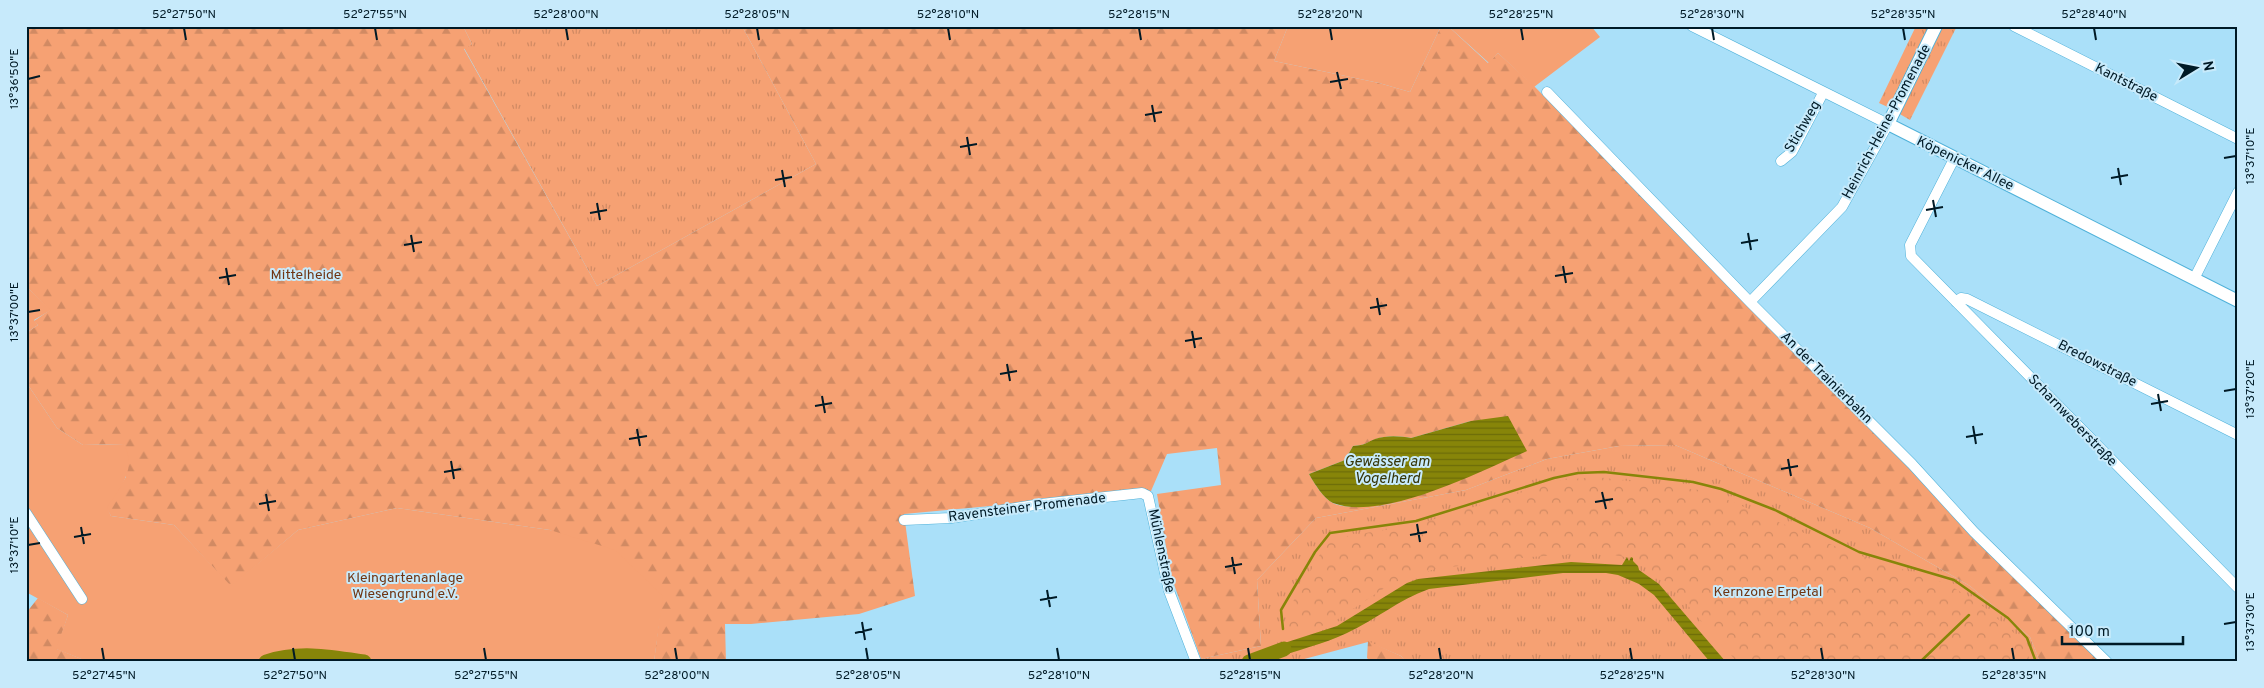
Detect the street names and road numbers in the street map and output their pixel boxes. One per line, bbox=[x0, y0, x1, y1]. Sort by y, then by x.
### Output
street label: Heinrich-Heine-Promenade bbox=[1839, 42, 1935, 202]
street label: Kantstraße bbox=[2092, 60, 2160, 106]
street label: Stichweg bbox=[1781, 98, 1825, 156]
street label: Köpenicker Allee bbox=[1914, 133, 2016, 195]
street label: An der Trainierbahn bbox=[1776, 328, 1876, 428]
street label: Bredowstraße bbox=[2055, 337, 2139, 391]
street label: Scharnweberstraße bbox=[2024, 372, 2120, 470]
street label: Ravensteiner Promenade bbox=[947, 490, 1107, 526]
street label: Mühlenstraße bbox=[1144, 508, 1178, 594]

